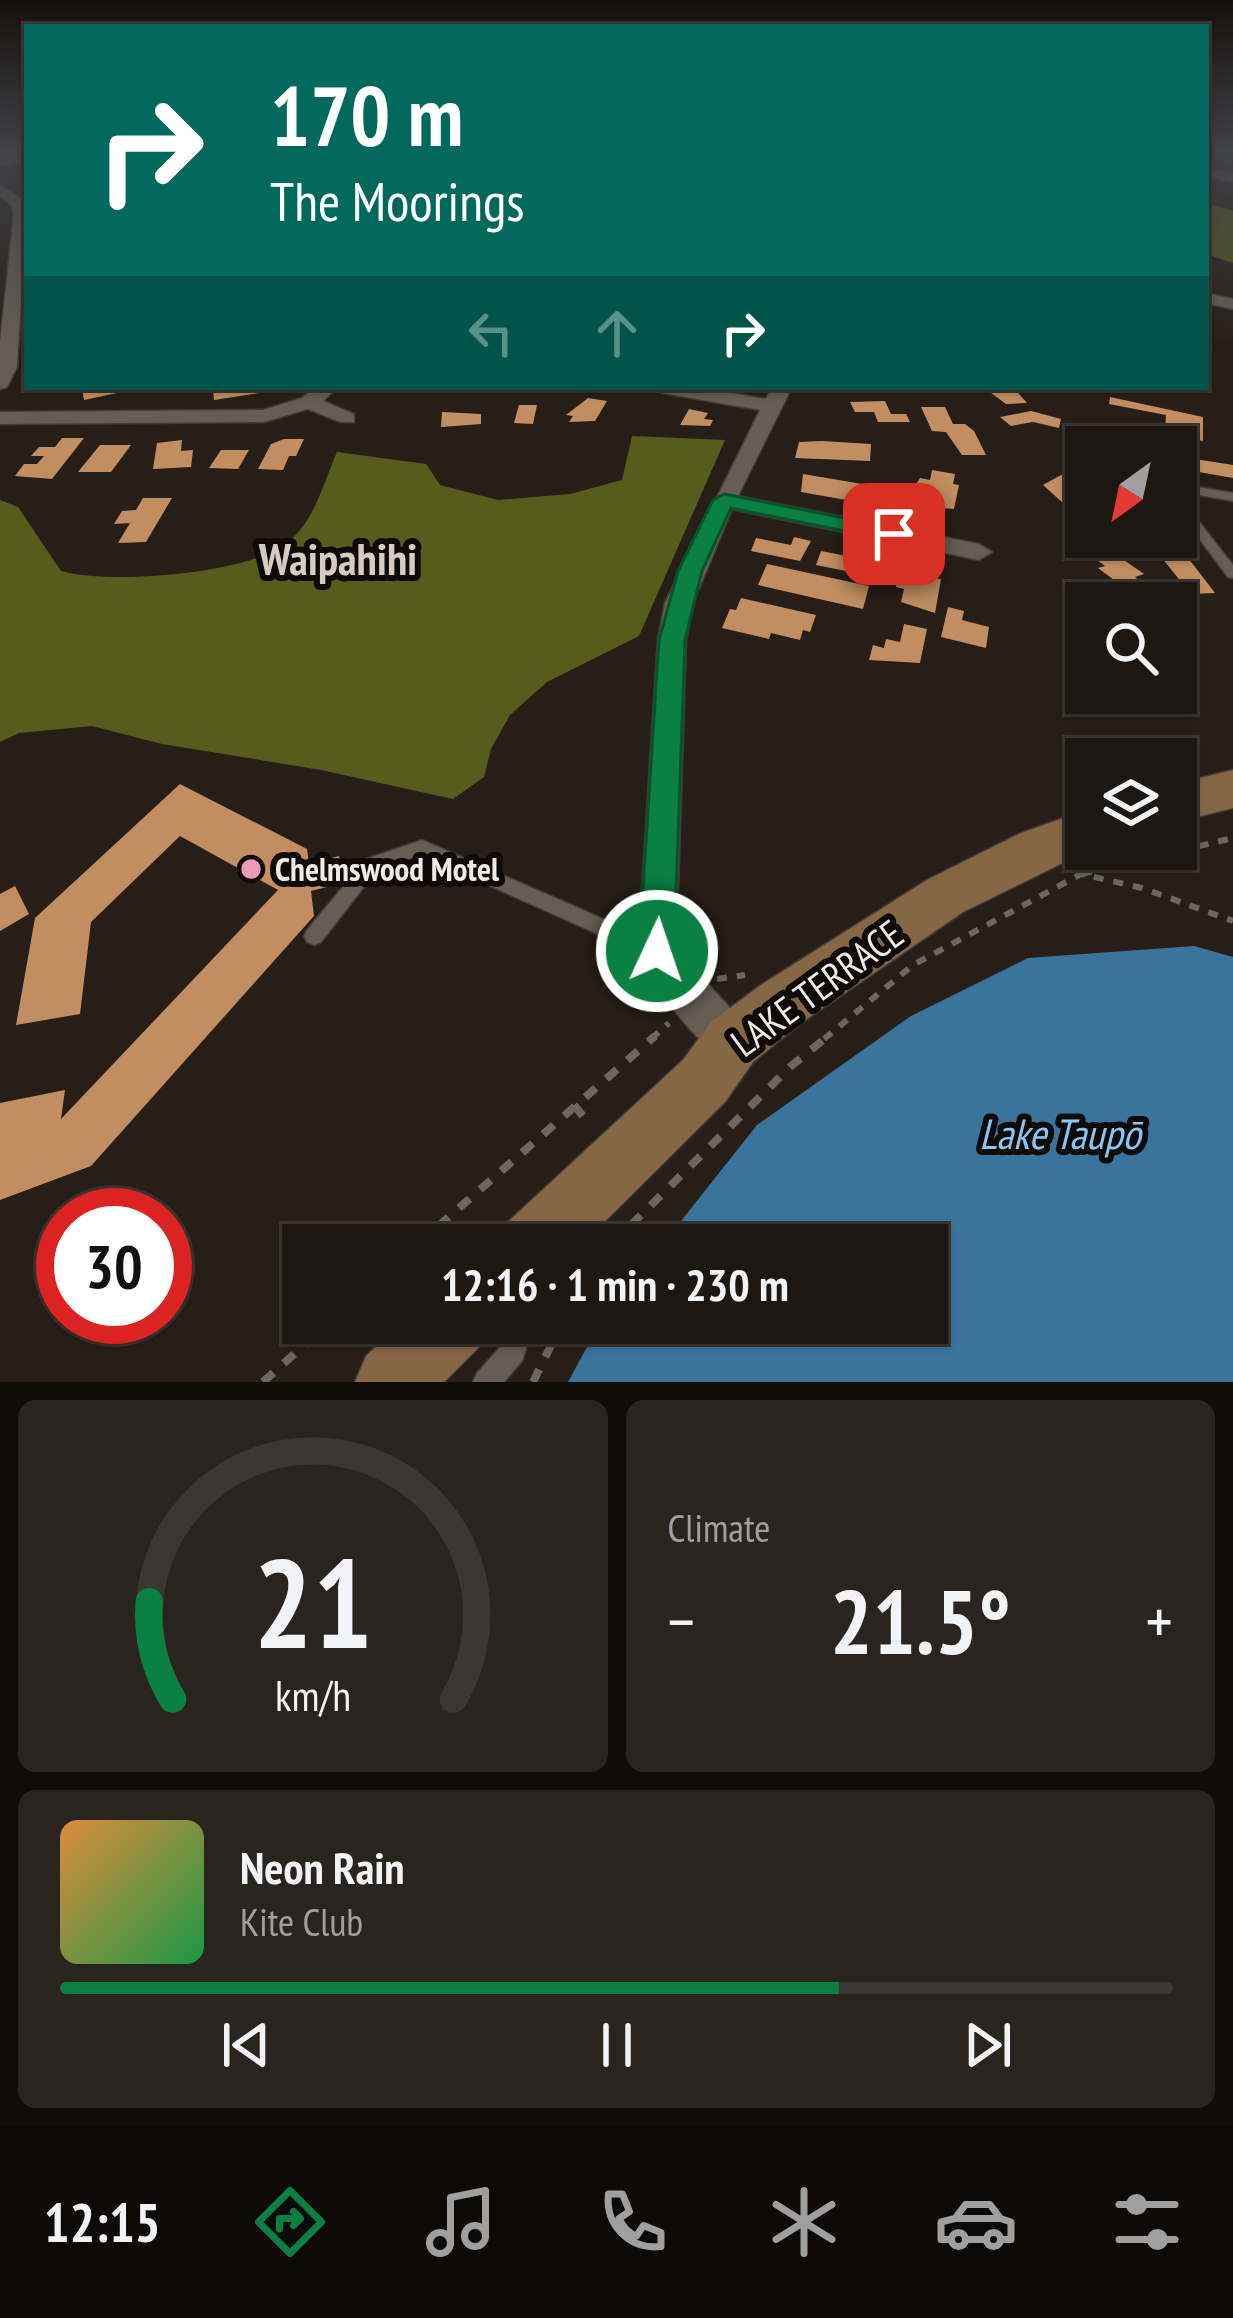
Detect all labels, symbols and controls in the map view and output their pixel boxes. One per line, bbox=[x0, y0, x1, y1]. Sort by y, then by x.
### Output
text: 170 m bbox=[270, 60, 463, 169]
icon: right bbox=[72, 72, 228, 228]
text: The Moorings bbox=[270, 166, 525, 236]
icon: left bbox=[458, 300, 524, 366]
icon: ahead bbox=[584, 300, 650, 366]
icon: right bbox=[710, 300, 776, 366]
north arrow bbox=[1065, 426, 1197, 558]
map controls bbox=[1065, 426, 1197, 870]
pin bbox=[843, 483, 945, 585]
icon: arrive bbox=[861, 501, 927, 567]
district label: Waipahihi bbox=[258, 529, 417, 587]
button: search bbox=[1065, 582, 1197, 714]
button: layers bbox=[1065, 738, 1197, 870]
place label: Chelmswood Motel bbox=[275, 847, 500, 890]
marker: Chelmswood Motel bbox=[238, 856, 264, 882]
position arrow bbox=[594, 888, 720, 1014]
street label: LAKE TERRACE bbox=[720, 908, 913, 1067]
water label: Lake Taupō bbox=[979, 1106, 1144, 1161]
speed limit sign: 30 bbox=[36, 1188, 192, 1344]
text: 12:16 · 1 min · 230 m bbox=[441, 1255, 789, 1313]
text: Climate bbox=[668, 1502, 770, 1553]
text: 21 bbox=[253, 1521, 372, 1682]
text: 21.5° bbox=[830, 1562, 1011, 1679]
text: − bbox=[668, 1578, 695, 1663]
text: + bbox=[1146, 1578, 1173, 1663]
text: km/h bbox=[275, 1667, 351, 1723]
text: Neon Rain bbox=[240, 1838, 405, 1896]
text: Kite Club bbox=[240, 1896, 363, 1947]
icon: previous bbox=[213, 2012, 279, 2078]
icon: pause bbox=[584, 2012, 650, 2078]
icon: next bbox=[955, 2012, 1021, 2078]
icon: directions bbox=[248, 2180, 332, 2264]
icon: music bbox=[419, 2180, 503, 2264]
icon: phone bbox=[591, 2180, 675, 2264]
icon: climate bbox=[762, 2180, 846, 2264]
icon: car bbox=[934, 2180, 1018, 2264]
icon: filters bbox=[1105, 2180, 1189, 2264]
text: 12:15 bbox=[44, 2187, 161, 2257]

